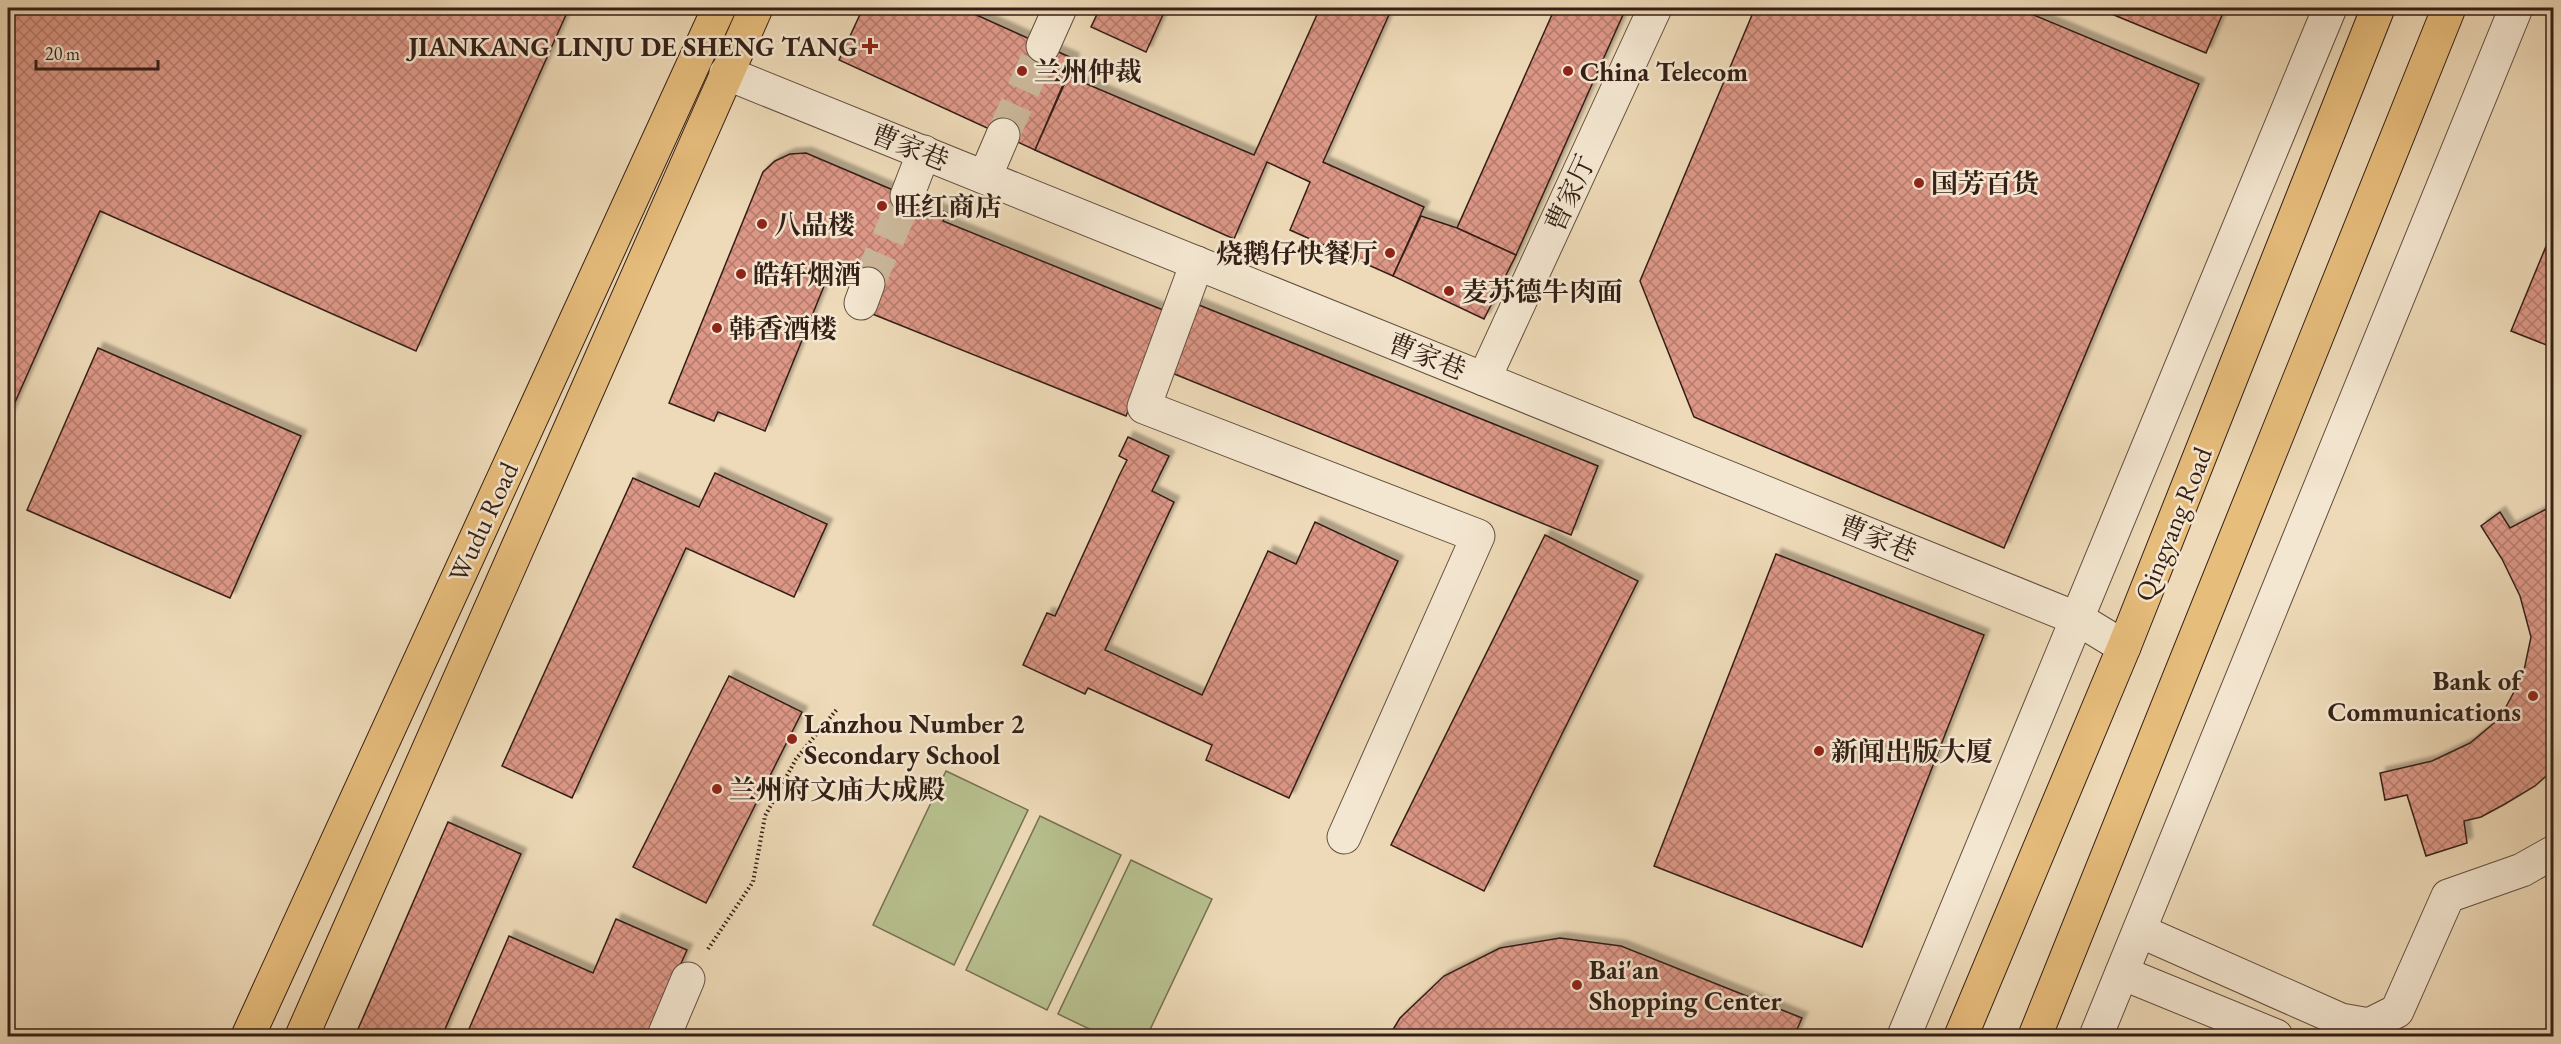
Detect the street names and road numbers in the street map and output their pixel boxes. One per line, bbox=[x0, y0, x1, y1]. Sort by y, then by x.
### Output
street label: 曹家巷 bbox=[866, 116, 954, 178]
street label: 曹家厅 bbox=[1537, 149, 1603, 237]
street label: 曹家巷 bbox=[1383, 325, 1471, 387]
street label: Qingyang Road bbox=[2126, 441, 2220, 606]
street label: Wudu Road bbox=[440, 456, 526, 588]
street label: 曹家巷 bbox=[1834, 507, 1922, 569]

